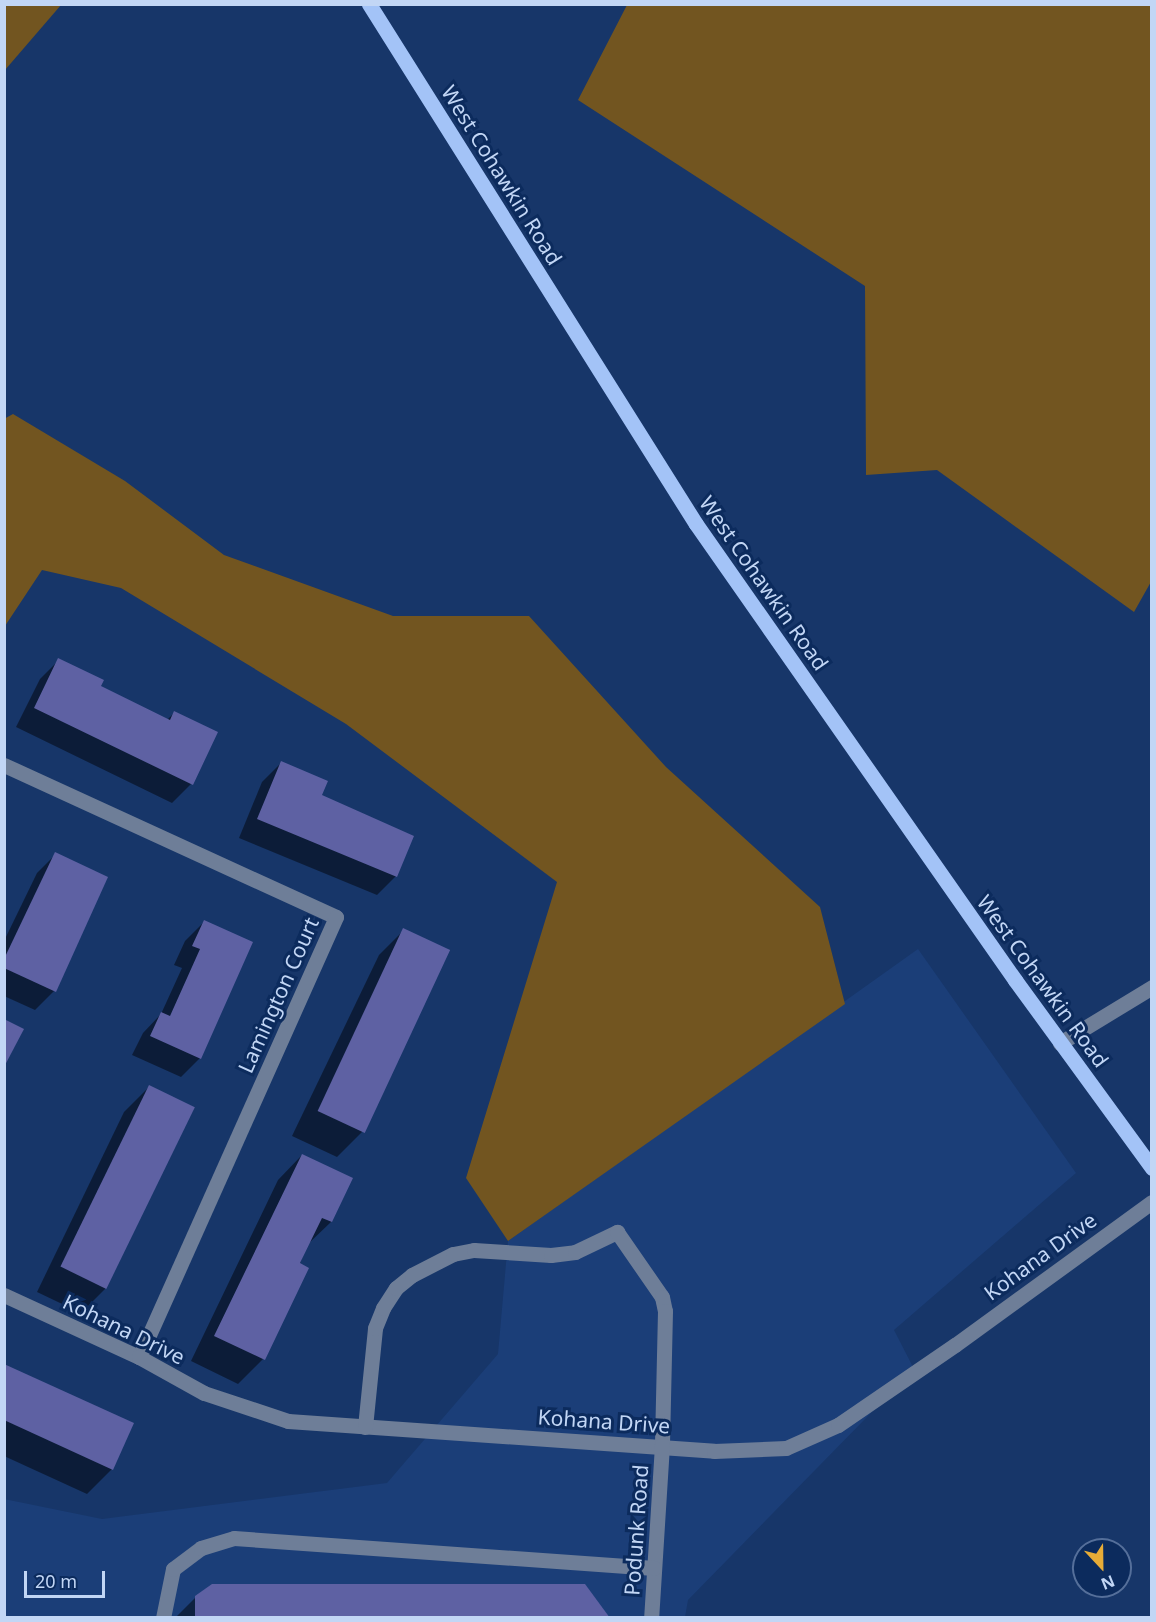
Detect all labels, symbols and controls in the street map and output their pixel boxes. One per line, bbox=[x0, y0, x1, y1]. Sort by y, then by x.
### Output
street label: West Cohawkin Road bbox=[437, 81, 567, 269]
street label: West Cohawkin Road bbox=[694, 491, 834, 675]
street label: West Cohawkin Road bbox=[972, 890, 1114, 1072]
street label: Lamington Court bbox=[232, 913, 324, 1077]
street label: Kohana Drive bbox=[979, 1207, 1101, 1305]
street label: Kohana Drive bbox=[59, 1289, 189, 1369]
street label: Kohana Drive bbox=[537, 1404, 671, 1438]
street label: Podunk Road bbox=[619, 1464, 653, 1596]
north arrow bbox=[1072, 1538, 1132, 1598]
scale bar bbox=[27, 1559, 108, 1597]
text: 20 m bbox=[35, 1569, 77, 1593]
text: N bbox=[1098, 1570, 1118, 1595]

